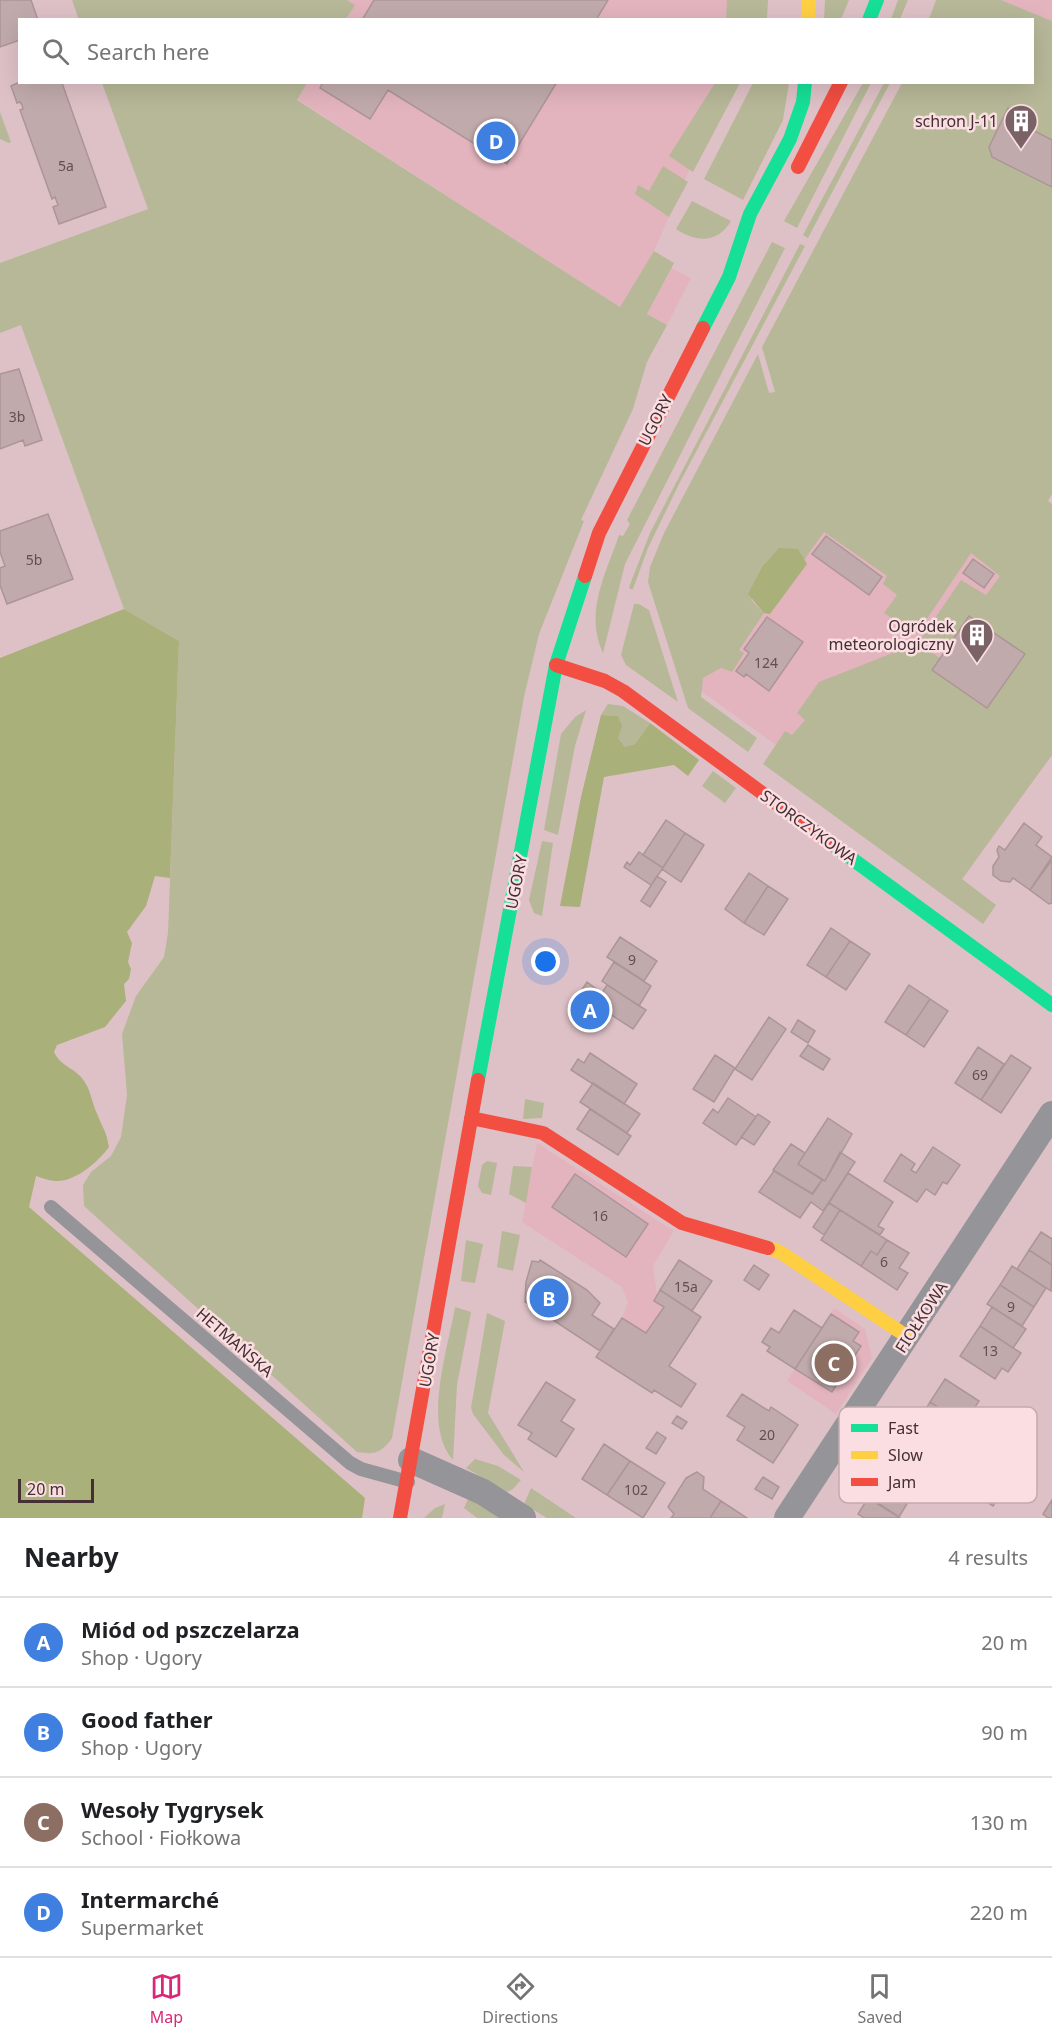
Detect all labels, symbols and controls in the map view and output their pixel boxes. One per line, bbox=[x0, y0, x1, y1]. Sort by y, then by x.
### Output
search box bbox=[18, 18, 1034, 84]
icon: search bbox=[39, 35, 72, 68]
text: Search here bbox=[87, 36, 209, 66]
building icon: schron J-11 bbox=[1003, 103, 1039, 150]
place label: schron J-11 bbox=[915, 110, 998, 132]
pin: D bbox=[476, 118, 516, 164]
house number: 5a bbox=[58, 156, 74, 175]
street label: UGORY bbox=[633, 390, 678, 449]
house number: 3b bbox=[9, 407, 25, 426]
house number: 5b bbox=[26, 550, 42, 569]
place label: Ogródek meteorologiczny bbox=[829, 615, 955, 655]
building icon: Ogródek meteorologiczny bbox=[959, 617, 995, 664]
house number: 124 bbox=[754, 653, 778, 672]
street label: STORCZYKOWA bbox=[756, 784, 862, 870]
street label: UGORY bbox=[500, 852, 532, 911]
your location bbox=[531, 947, 560, 976]
house number: 9 bbox=[628, 950, 636, 969]
pin: A bbox=[570, 988, 610, 1032]
house number: 69 bbox=[972, 1065, 988, 1084]
house number: 16 bbox=[592, 1206, 608, 1225]
house number: 6 bbox=[880, 1252, 888, 1271]
pin: B bbox=[530, 1276, 568, 1320]
street label: FIOŁKOWA bbox=[890, 1276, 953, 1357]
house number: 15a bbox=[674, 1277, 698, 1296]
house number: 9 bbox=[1007, 1297, 1015, 1316]
street label: HETMAŃSKA bbox=[192, 1302, 279, 1382]
street label: UGORY bbox=[413, 1330, 445, 1389]
pin: C bbox=[814, 1340, 854, 1386]
house number: 13 bbox=[982, 1341, 998, 1360]
legend bbox=[839, 1407, 1037, 1503]
text: Fast bbox=[888, 1417, 919, 1439]
house number: 20 bbox=[759, 1425, 775, 1444]
text: Slow bbox=[888, 1444, 923, 1466]
text: Jam bbox=[886, 1471, 916, 1493]
scale bar bbox=[18, 1476, 94, 1504]
text: 20 m bbox=[27, 1478, 64, 1500]
house number: 102 bbox=[624, 1480, 648, 1499]
text: Nearby bbox=[24, 1539, 119, 1575]
text: 4 results bbox=[948, 1544, 1028, 1571]
text: Miód od pszczelarza bbox=[81, 1614, 300, 1644]
text: A bbox=[37, 1629, 50, 1656]
text: 20 m bbox=[981, 1629, 1028, 1656]
text: Shop · Ugory bbox=[81, 1644, 202, 1671]
text: Good father bbox=[81, 1704, 213, 1734]
text: B bbox=[37, 1719, 50, 1746]
text: 90 m bbox=[981, 1719, 1028, 1746]
text: Shop · Ugory bbox=[81, 1734, 202, 1761]
text: Wesoły Tygrysek bbox=[81, 1794, 264, 1824]
text: C bbox=[37, 1809, 50, 1836]
text: 130 m bbox=[970, 1809, 1028, 1836]
text: School · Fiołkowa bbox=[81, 1824, 241, 1851]
text: Intermarché bbox=[81, 1884, 219, 1914]
text: D bbox=[36, 1899, 51, 1926]
text: 220 m bbox=[970, 1899, 1028, 1926]
text: Supermarket bbox=[81, 1914, 204, 1941]
tab: Map bbox=[150, 1970, 183, 2028]
tab: Directions bbox=[482, 1970, 558, 2028]
tab: Saved bbox=[858, 1970, 902, 2028]

